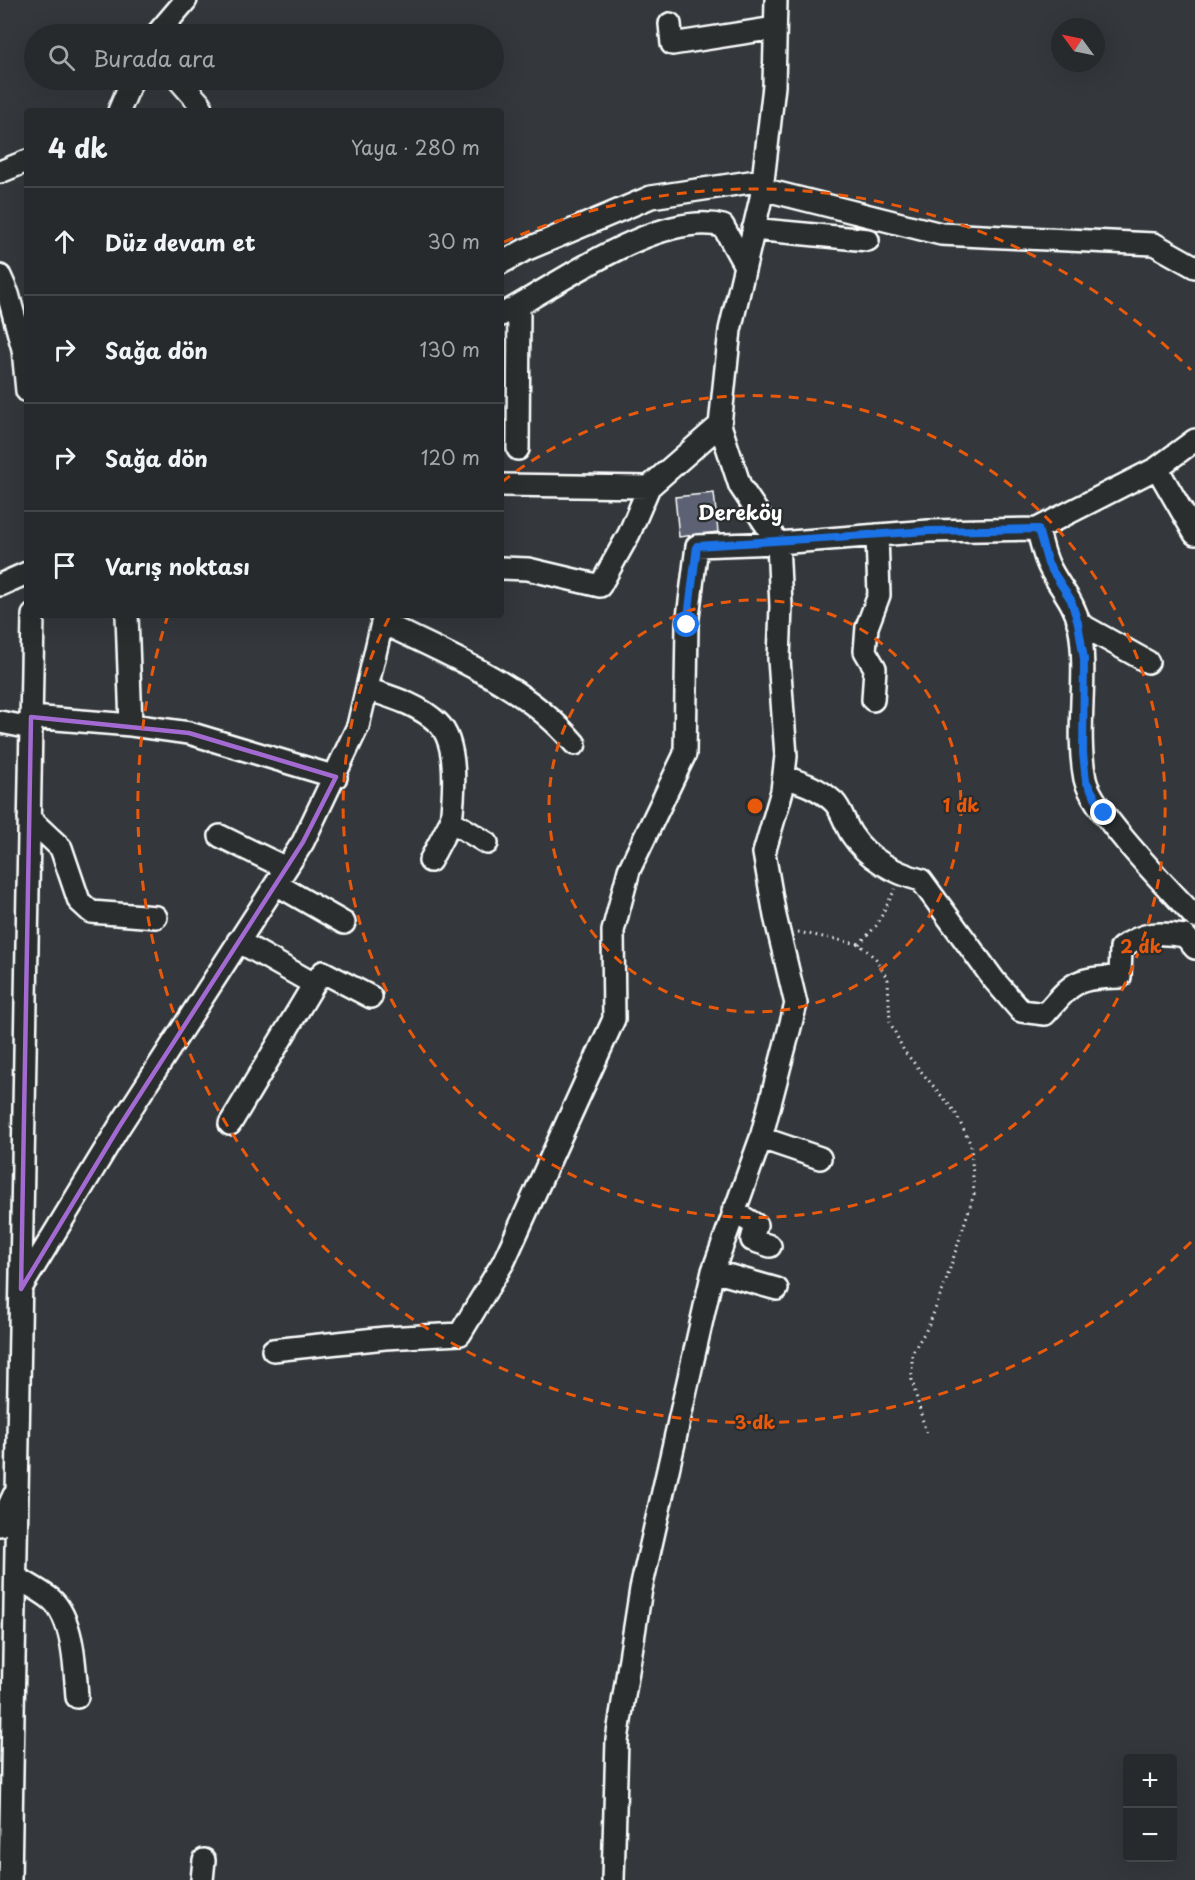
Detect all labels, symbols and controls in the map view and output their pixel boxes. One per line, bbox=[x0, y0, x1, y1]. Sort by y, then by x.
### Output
north arrow bbox=[1051, 18, 1105, 72]
search box bbox=[24, 24, 504, 90]
icon: search bbox=[45, 41, 78, 74]
text: Burada ara bbox=[93, 41, 215, 74]
text: 4 dk bbox=[48, 128, 108, 167]
text: Yaya · 280 m bbox=[351, 132, 480, 162]
icon: ahead bbox=[48, 225, 81, 258]
text: Düz devam et bbox=[105, 225, 256, 258]
text: 30 m bbox=[427, 226, 480, 256]
icon: right bbox=[48, 333, 81, 366]
text: Sağa dön bbox=[105, 333, 208, 366]
text: 130 m bbox=[420, 334, 480, 364]
icon: right bbox=[48, 441, 81, 474]
text: Sağa dön bbox=[105, 441, 208, 474]
text: 120 m bbox=[421, 442, 480, 472]
district label: Dereköy bbox=[698, 497, 782, 527]
icon: arrive bbox=[48, 549, 81, 582]
text: Varış noktası bbox=[105, 549, 250, 582]
route start bbox=[673, 611, 699, 637]
text: 1 dk bbox=[943, 791, 979, 818]
centre of rings bbox=[745, 796, 765, 816]
route end bbox=[1090, 799, 1116, 825]
text: 2 dk bbox=[1120, 932, 1162, 959]
text: 3 dk bbox=[735, 1408, 775, 1435]
map controls bbox=[1123, 1754, 1177, 1862]
button: + bbox=[1123, 1754, 1177, 1808]
button: − bbox=[1123, 1808, 1177, 1862]

